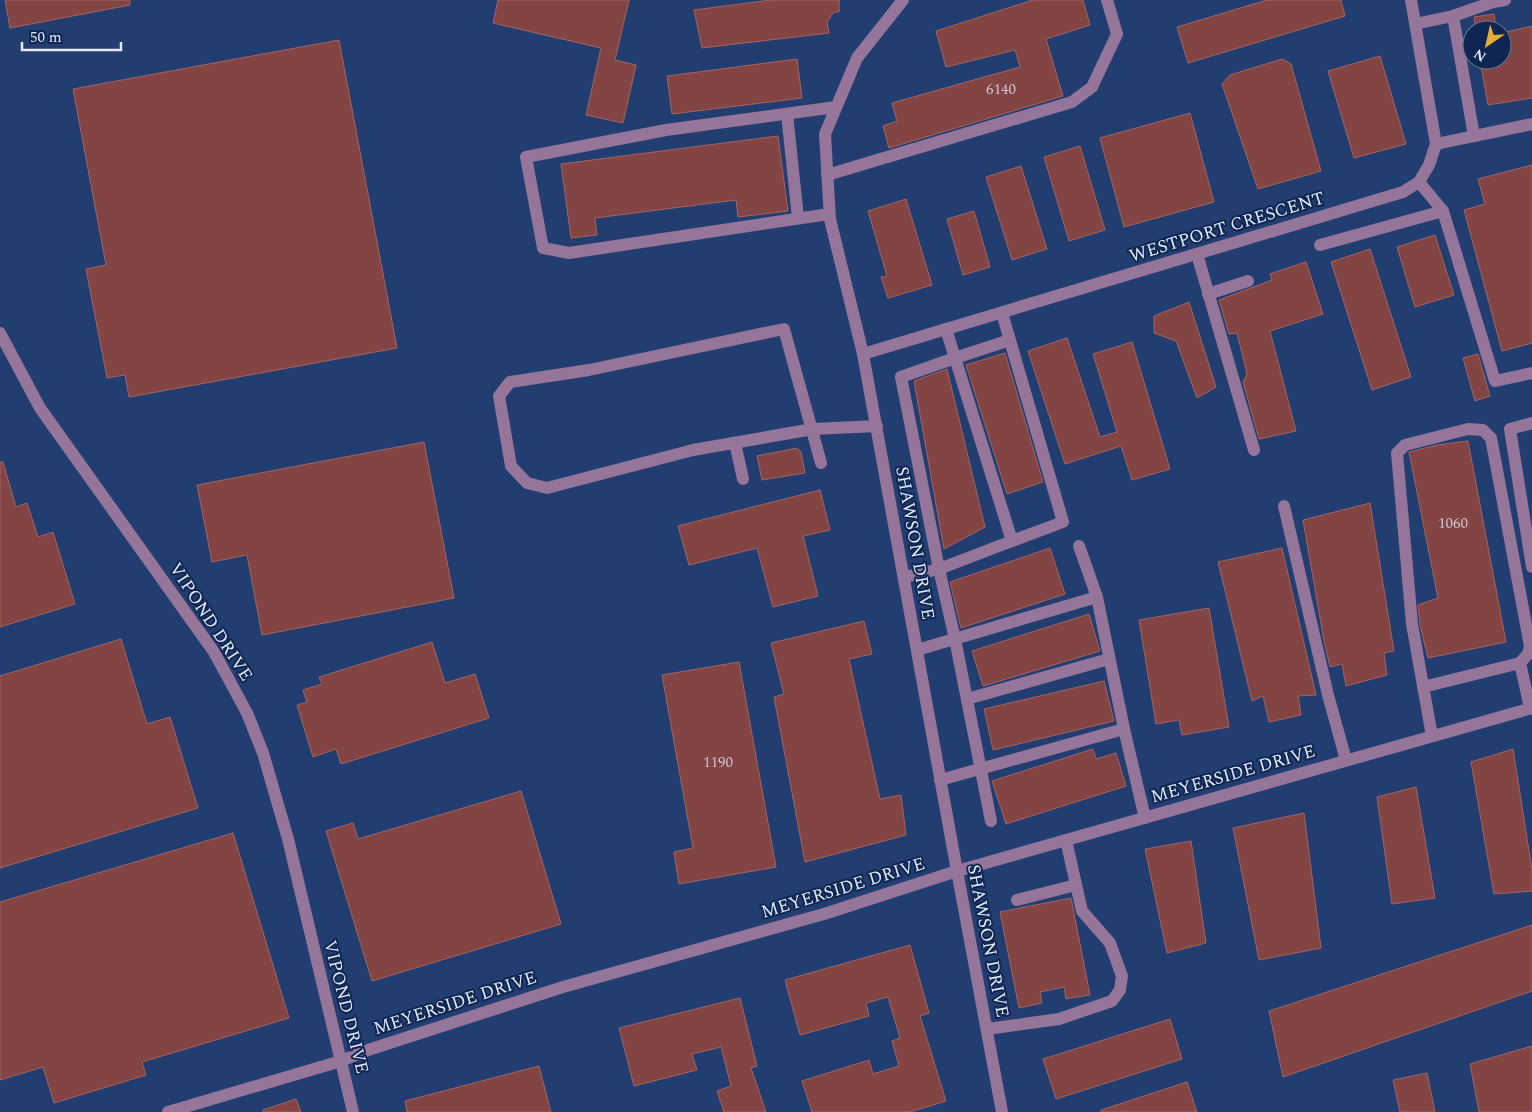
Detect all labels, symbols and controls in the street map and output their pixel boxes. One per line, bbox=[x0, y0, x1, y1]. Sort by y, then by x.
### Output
scale bar bbox=[22, 20, 121, 52]
north arrow bbox=[1462, 20, 1512, 70]
text: 50 m bbox=[30, 26, 62, 49]
text: N bbox=[1469, 43, 1491, 67]
house number: 6140 bbox=[986, 78, 1016, 101]
street label: WESTPORT CRESCENT bbox=[1126, 184, 1328, 270]
street label: SHAWSON DRIVE bbox=[888, 464, 942, 622]
house number: 1060 bbox=[1438, 512, 1468, 535]
street label: VIPOND DRIVE bbox=[162, 557, 260, 687]
street label: MEYERSIDE DRIVE bbox=[1148, 738, 1318, 810]
house number: 1190 bbox=[703, 751, 733, 774]
street label: MEYERSIDE DRIVE bbox=[758, 850, 928, 926]
street label: SHAWSON DRIVE bbox=[960, 862, 1016, 1020]
street label: VIPOND DRIVE bbox=[316, 937, 376, 1077]
street label: MEYERSIDE DRIVE bbox=[370, 964, 540, 1042]

